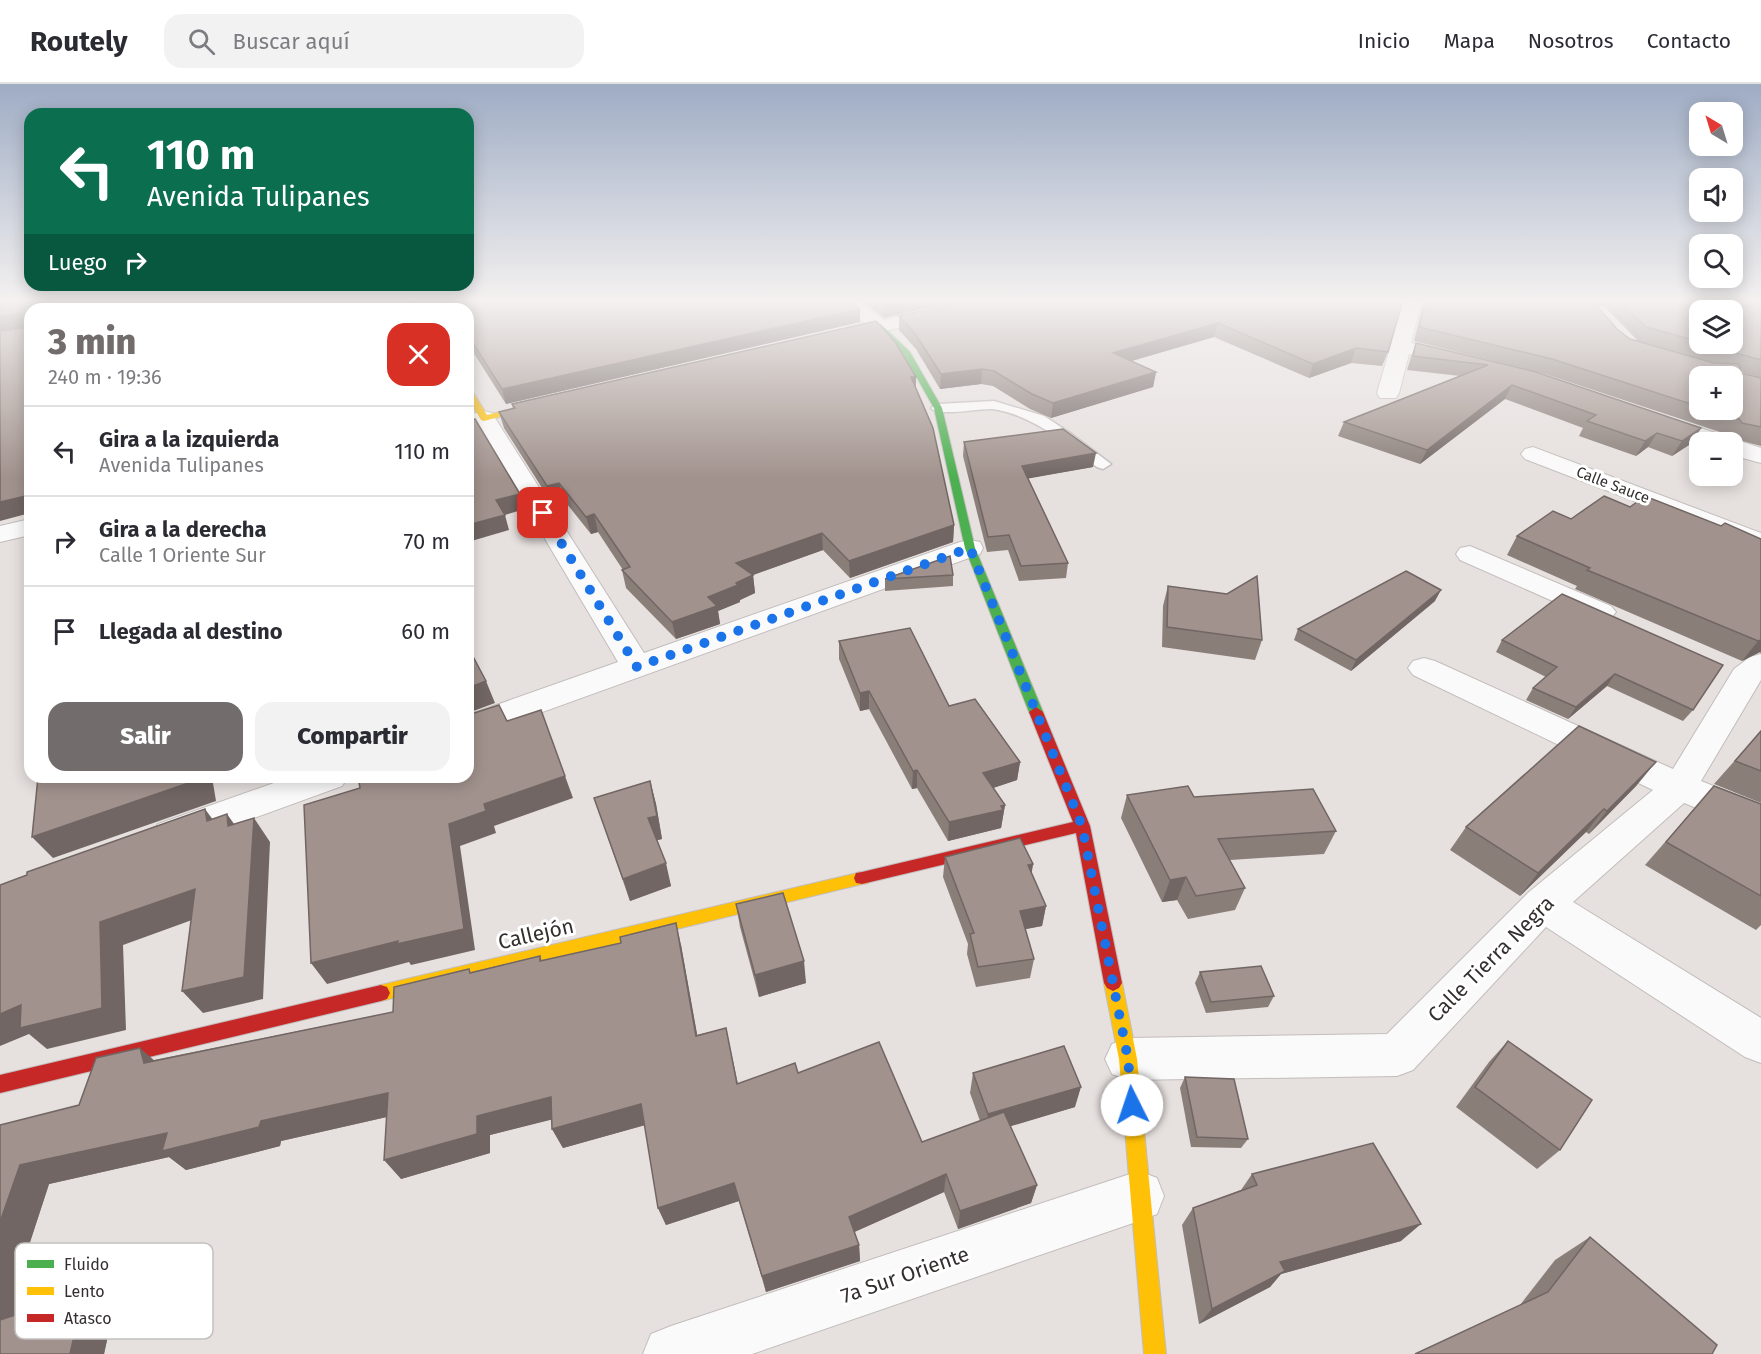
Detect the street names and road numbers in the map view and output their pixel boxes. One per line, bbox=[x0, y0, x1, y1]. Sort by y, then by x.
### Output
street label: Calle Sauce bbox=[1574, 463, 1652, 507]
street label: Calle Tierra Negra bbox=[1422, 890, 1560, 1028]
street label: Callejón bbox=[496, 913, 576, 955]
street label: 7a Sur Oriente bbox=[837, 1241, 973, 1309]

